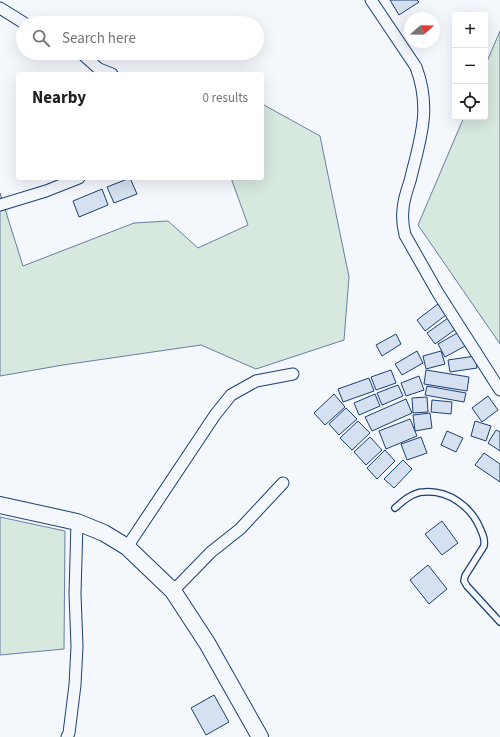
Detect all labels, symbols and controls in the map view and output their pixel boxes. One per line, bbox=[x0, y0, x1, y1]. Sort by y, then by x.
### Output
north arrow bbox=[404, 12, 440, 48]
map controls bbox=[452, 12, 488, 120]
button: + bbox=[452, 12, 488, 48]
search box bbox=[16, 16, 264, 60]
icon: search bbox=[30, 27, 52, 49]
text: Search here bbox=[62, 28, 136, 49]
button: − bbox=[452, 48, 488, 84]
button: locate bbox=[452, 84, 488, 120]
text: Nearby bbox=[32, 86, 86, 110]
text: 0 results bbox=[203, 89, 248, 107]

